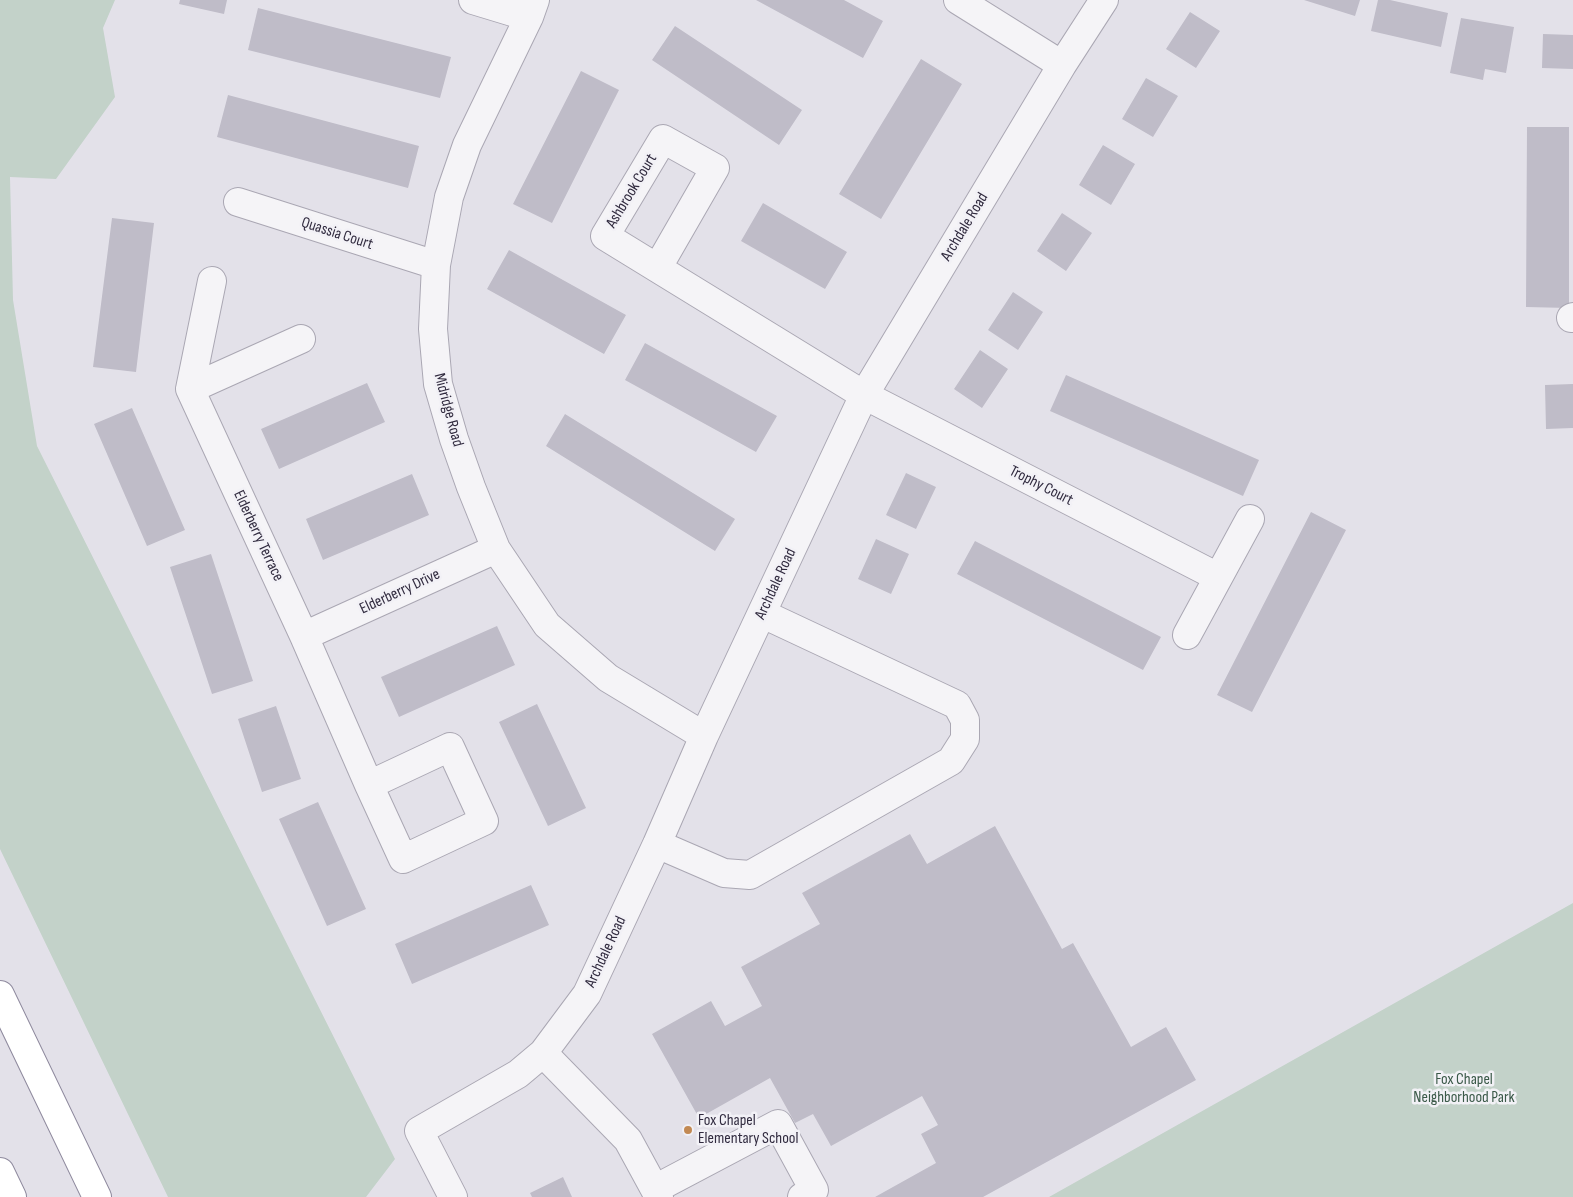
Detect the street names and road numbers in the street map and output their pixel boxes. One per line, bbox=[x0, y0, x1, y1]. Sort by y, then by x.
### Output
street label: Ashbrook Court bbox=[602, 150, 662, 232]
street label: Archdale Road bbox=[937, 189, 993, 265]
street label: Quassia Court bbox=[299, 213, 375, 255]
street label: Midridge Road bbox=[429, 371, 467, 449]
street label: Trophy Court bbox=[1006, 462, 1076, 510]
street label: Elderberry Terrace bbox=[229, 487, 287, 585]
street label: Archdale Road bbox=[751, 545, 801, 623]
street label: Elderberry Drive bbox=[357, 565, 443, 619]
street label: Archdale Road bbox=[581, 913, 631, 991]

